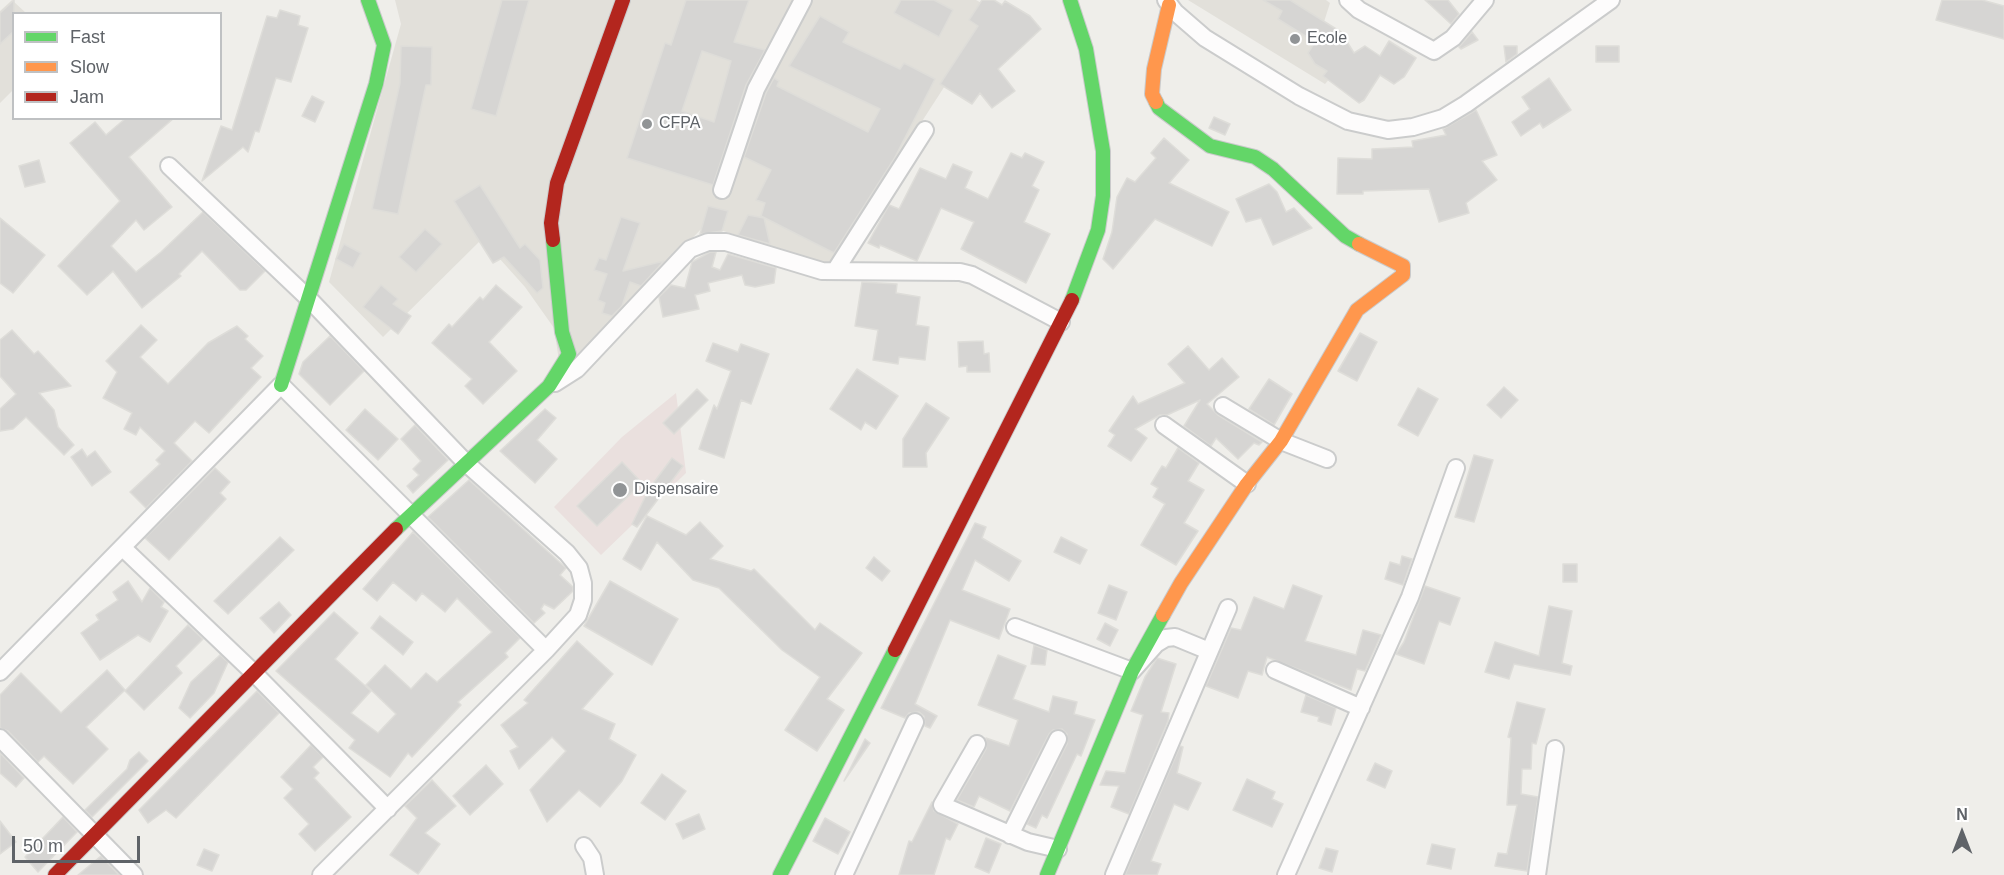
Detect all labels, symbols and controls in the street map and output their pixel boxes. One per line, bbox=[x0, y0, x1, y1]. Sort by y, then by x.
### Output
legend bbox=[12, 12, 222, 120]
text: Fast bbox=[70, 27, 105, 47]
place label: Ecole bbox=[1307, 29, 1347, 49]
marker: Ecole bbox=[1288, 32, 1302, 46]
text: Slow bbox=[70, 57, 109, 77]
text: Jam bbox=[70, 87, 104, 107]
place label: CFPA bbox=[659, 114, 700, 134]
marker: CFPA bbox=[640, 117, 654, 131]
place label: Dispensaire bbox=[634, 480, 718, 500]
marker: Dispensaire bbox=[611, 481, 629, 499]
north arrow bbox=[1932, 803, 1992, 863]
text: N bbox=[1956, 806, 1968, 823]
scale bar bbox=[15, 824, 142, 862]
text: 50 m bbox=[23, 836, 63, 856]

